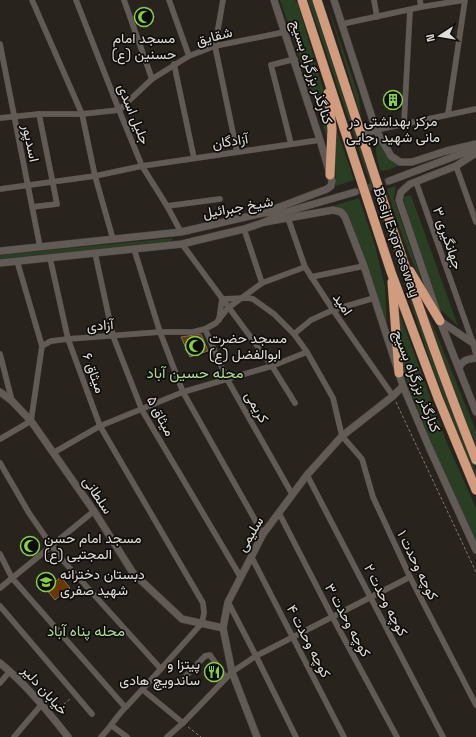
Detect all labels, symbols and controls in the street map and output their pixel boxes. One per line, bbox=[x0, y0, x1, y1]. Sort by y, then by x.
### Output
mosque icon: مسجد امام حسنین (ع) bbox=[133, 6, 155, 28]
north arrow bbox=[420, 16, 460, 56]
street label: کنارگذر بزرگراه بسیج bbox=[285, 18, 337, 127]
street label: شقایق bbox=[194, 23, 234, 49]
place label: مسجد امام حسنین (ع) bbox=[112, 29, 176, 65]
text: N bbox=[423, 33, 438, 43]
street label: جلیل اسدی bbox=[114, 81, 154, 147]
building icon: مرکز بهداشتی در مانی شهید رجایی bbox=[382, 89, 404, 111]
place label: مرکز بهداشتی در مانی شهید رجایی bbox=[346, 112, 440, 146]
street label: اسدپور bbox=[17, 122, 44, 164]
street label: آزادگان bbox=[211, 129, 251, 153]
street label: Basij Expressway bbox=[370, 184, 424, 300]
street label: شیخ جبرائیل bbox=[201, 192, 275, 224]
street label: جهانگیری ۳ bbox=[429, 204, 467, 272]
street label: امید bbox=[329, 289, 357, 319]
street label: آزادی bbox=[86, 315, 116, 335]
street label: کنارگذر بزرگراه بسیج bbox=[387, 327, 445, 436]
place label: مسجد حضرت ابوالفضل (ع) bbox=[209, 329, 287, 365]
mosque icon: مسجد حضرت ابوالفضل (ع) bbox=[184, 335, 206, 357]
street label: میثاق ۶ bbox=[78, 350, 110, 396]
district label: محله حسین آباد bbox=[147, 363, 243, 383]
street label: کریمی bbox=[241, 388, 273, 426]
street label: میثاق ۵ bbox=[143, 393, 179, 439]
street label: سلطانی bbox=[79, 473, 117, 517]
street label: سلیمی bbox=[233, 513, 267, 555]
street label: کوچه وحدت ۱ bbox=[392, 527, 443, 603]
place label: مسجد امام حسن المجتبی (ع) bbox=[44, 529, 141, 565]
mosque icon: مسجد امام حسن المجتبی (ع) bbox=[19, 535, 41, 557]
street label: کوچه وحدت ۲ bbox=[359, 561, 412, 640]
place label: دبستان دخترانه شهید صفری bbox=[60, 565, 145, 599]
school or university icon: دبستان دخترانه شهید صفری bbox=[35, 571, 57, 593]
street label: کوچه وحدت ۳ bbox=[320, 580, 375, 660]
street label: کوچه وحدت ۴ bbox=[282, 601, 335, 681]
district label: محله پناه آباد bbox=[47, 621, 125, 641]
place label: پیتزا و ساندویچ هادی bbox=[119, 655, 200, 691]
street label: خیابان دلیر bbox=[17, 661, 72, 719]
restaurant icon: پیتزا و ساندویچ هادی bbox=[203, 661, 225, 683]

